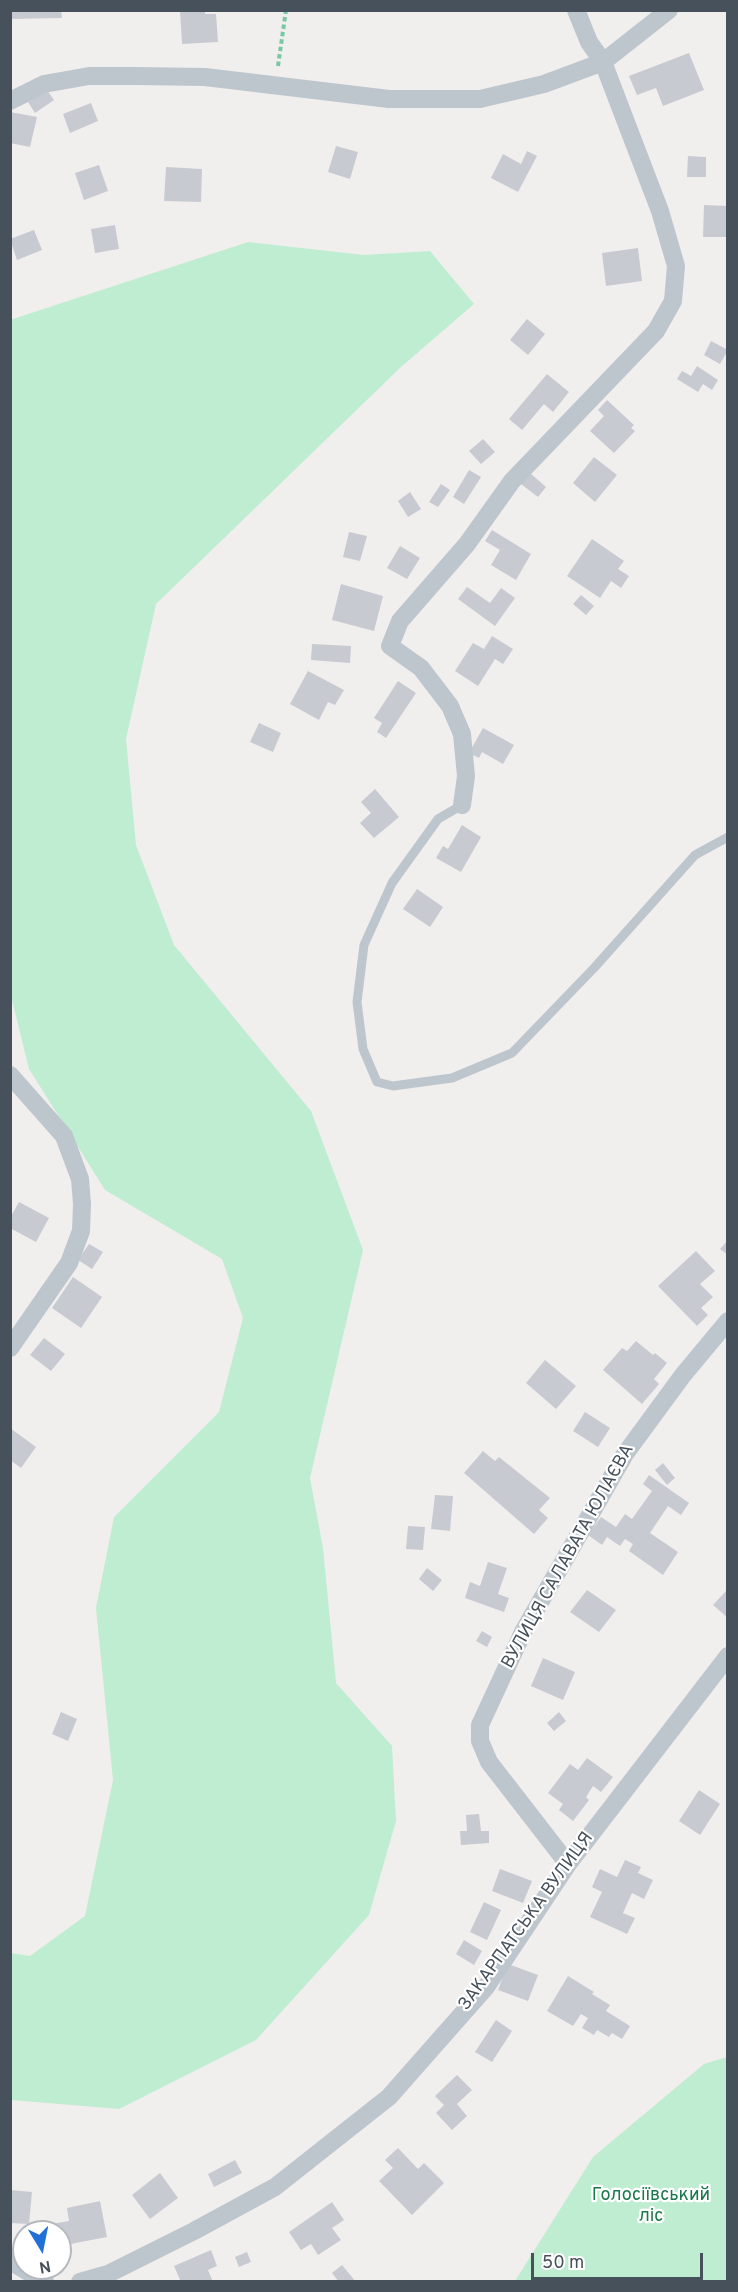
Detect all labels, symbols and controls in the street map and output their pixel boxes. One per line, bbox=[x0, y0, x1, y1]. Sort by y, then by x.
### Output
street label: ВУЛИЦЯ САЛАВАТА ЮЛАЄВА bbox=[498, 1441, 640, 1673]
street label: ЗАКАРПАТСЬКА ВУЛИЦЯ bbox=[455, 1829, 599, 2015]
park label: Голосіївський ліс bbox=[592, 2185, 710, 2228]
north arrow bbox=[12, 2220, 72, 2280]
scale bar bbox=[534, 2241, 706, 2279]
text: 50 m bbox=[542, 2252, 584, 2275]
text: N bbox=[37, 2255, 52, 2277]

